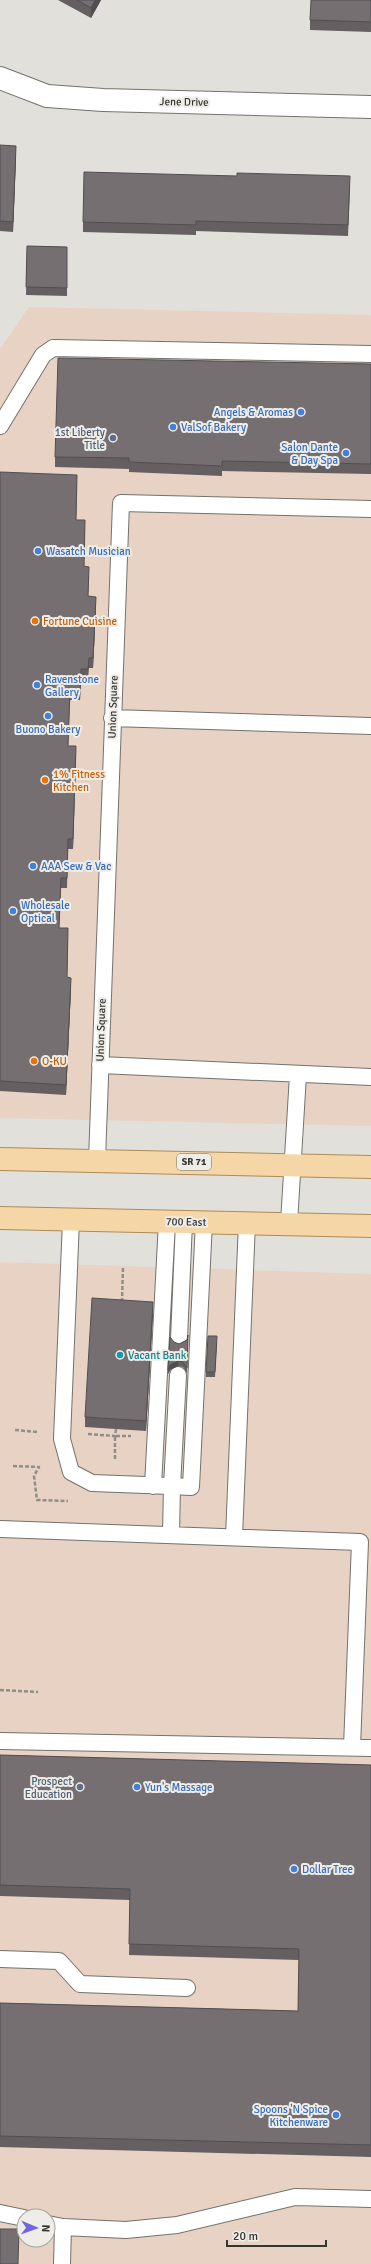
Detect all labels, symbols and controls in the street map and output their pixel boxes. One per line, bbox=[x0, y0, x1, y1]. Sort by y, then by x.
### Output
street label: Jene Drive bbox=[159, 95, 209, 109]
place label: Angels & Aromas bbox=[214, 406, 293, 419]
marker: Angels & Aromas bbox=[296, 407, 306, 417]
place label: ValSof Bakery bbox=[181, 421, 247, 434]
marker: ValSof Bakery bbox=[168, 422, 178, 432]
place label: 1st Liberty Title bbox=[55, 426, 106, 452]
marker: 1st Liberty Title bbox=[108, 433, 118, 443]
place label: Salon Dante & Day Spa bbox=[281, 441, 338, 467]
marker: Salon Dante & Day Spa bbox=[341, 448, 351, 458]
place label: Wasatch Musician bbox=[46, 545, 131, 558]
marker: Wasatch Musician bbox=[33, 546, 43, 556]
place label: Fortune Cuisine bbox=[43, 615, 117, 628]
marker: Fortune Cuisine bbox=[30, 616, 40, 626]
place label: Ravenstone Gallery bbox=[45, 673, 99, 699]
street label: Union Square bbox=[105, 675, 121, 739]
marker: Ravenstone Gallery bbox=[32, 680, 42, 690]
marker: Buono Bakery bbox=[43, 711, 53, 721]
place label: Buono Bakery bbox=[15, 723, 81, 736]
place label: 1% Fitness Kitchen bbox=[53, 768, 105, 794]
marker: 1% Fitness Kitchen bbox=[40, 775, 50, 785]
place label: AAA Sew & Vac bbox=[41, 860, 111, 873]
marker: AAA Sew & Vac bbox=[28, 861, 38, 871]
place label: Wholesale Optical bbox=[21, 899, 70, 925]
marker: Wholesale Optical bbox=[8, 906, 18, 916]
street label: Union Square bbox=[93, 998, 109, 1062]
place label: O-KU bbox=[42, 1055, 67, 1068]
marker: O-KU bbox=[29, 1056, 39, 1066]
road number: SR 71 bbox=[177, 1154, 211, 1170]
street label: 700 East bbox=[166, 1215, 207, 1229]
place label: Vacant Bank bbox=[128, 1349, 187, 1362]
marker: Vacant Bank bbox=[115, 1350, 125, 1360]
place label: Prospect Education bbox=[25, 1775, 72, 1801]
place label: Yun's Massage bbox=[145, 1781, 213, 1794]
marker: Prospect Education bbox=[75, 1782, 85, 1792]
marker: Yun's Massage bbox=[132, 1782, 142, 1792]
place label: Dollar Tree bbox=[302, 1863, 353, 1876]
marker: Dollar Tree bbox=[289, 1864, 299, 1874]
place label: Spoons 'N Spice Kitchenware bbox=[254, 2103, 328, 2129]
marker: Spoons 'N Spice Kitchenware bbox=[331, 2110, 341, 2120]
north arrow bbox=[16, 2208, 56, 2248]
scale bar bbox=[227, 2222, 326, 2248]
text: N bbox=[39, 2224, 52, 2232]
text: 20 m bbox=[233, 2229, 258, 2244]

